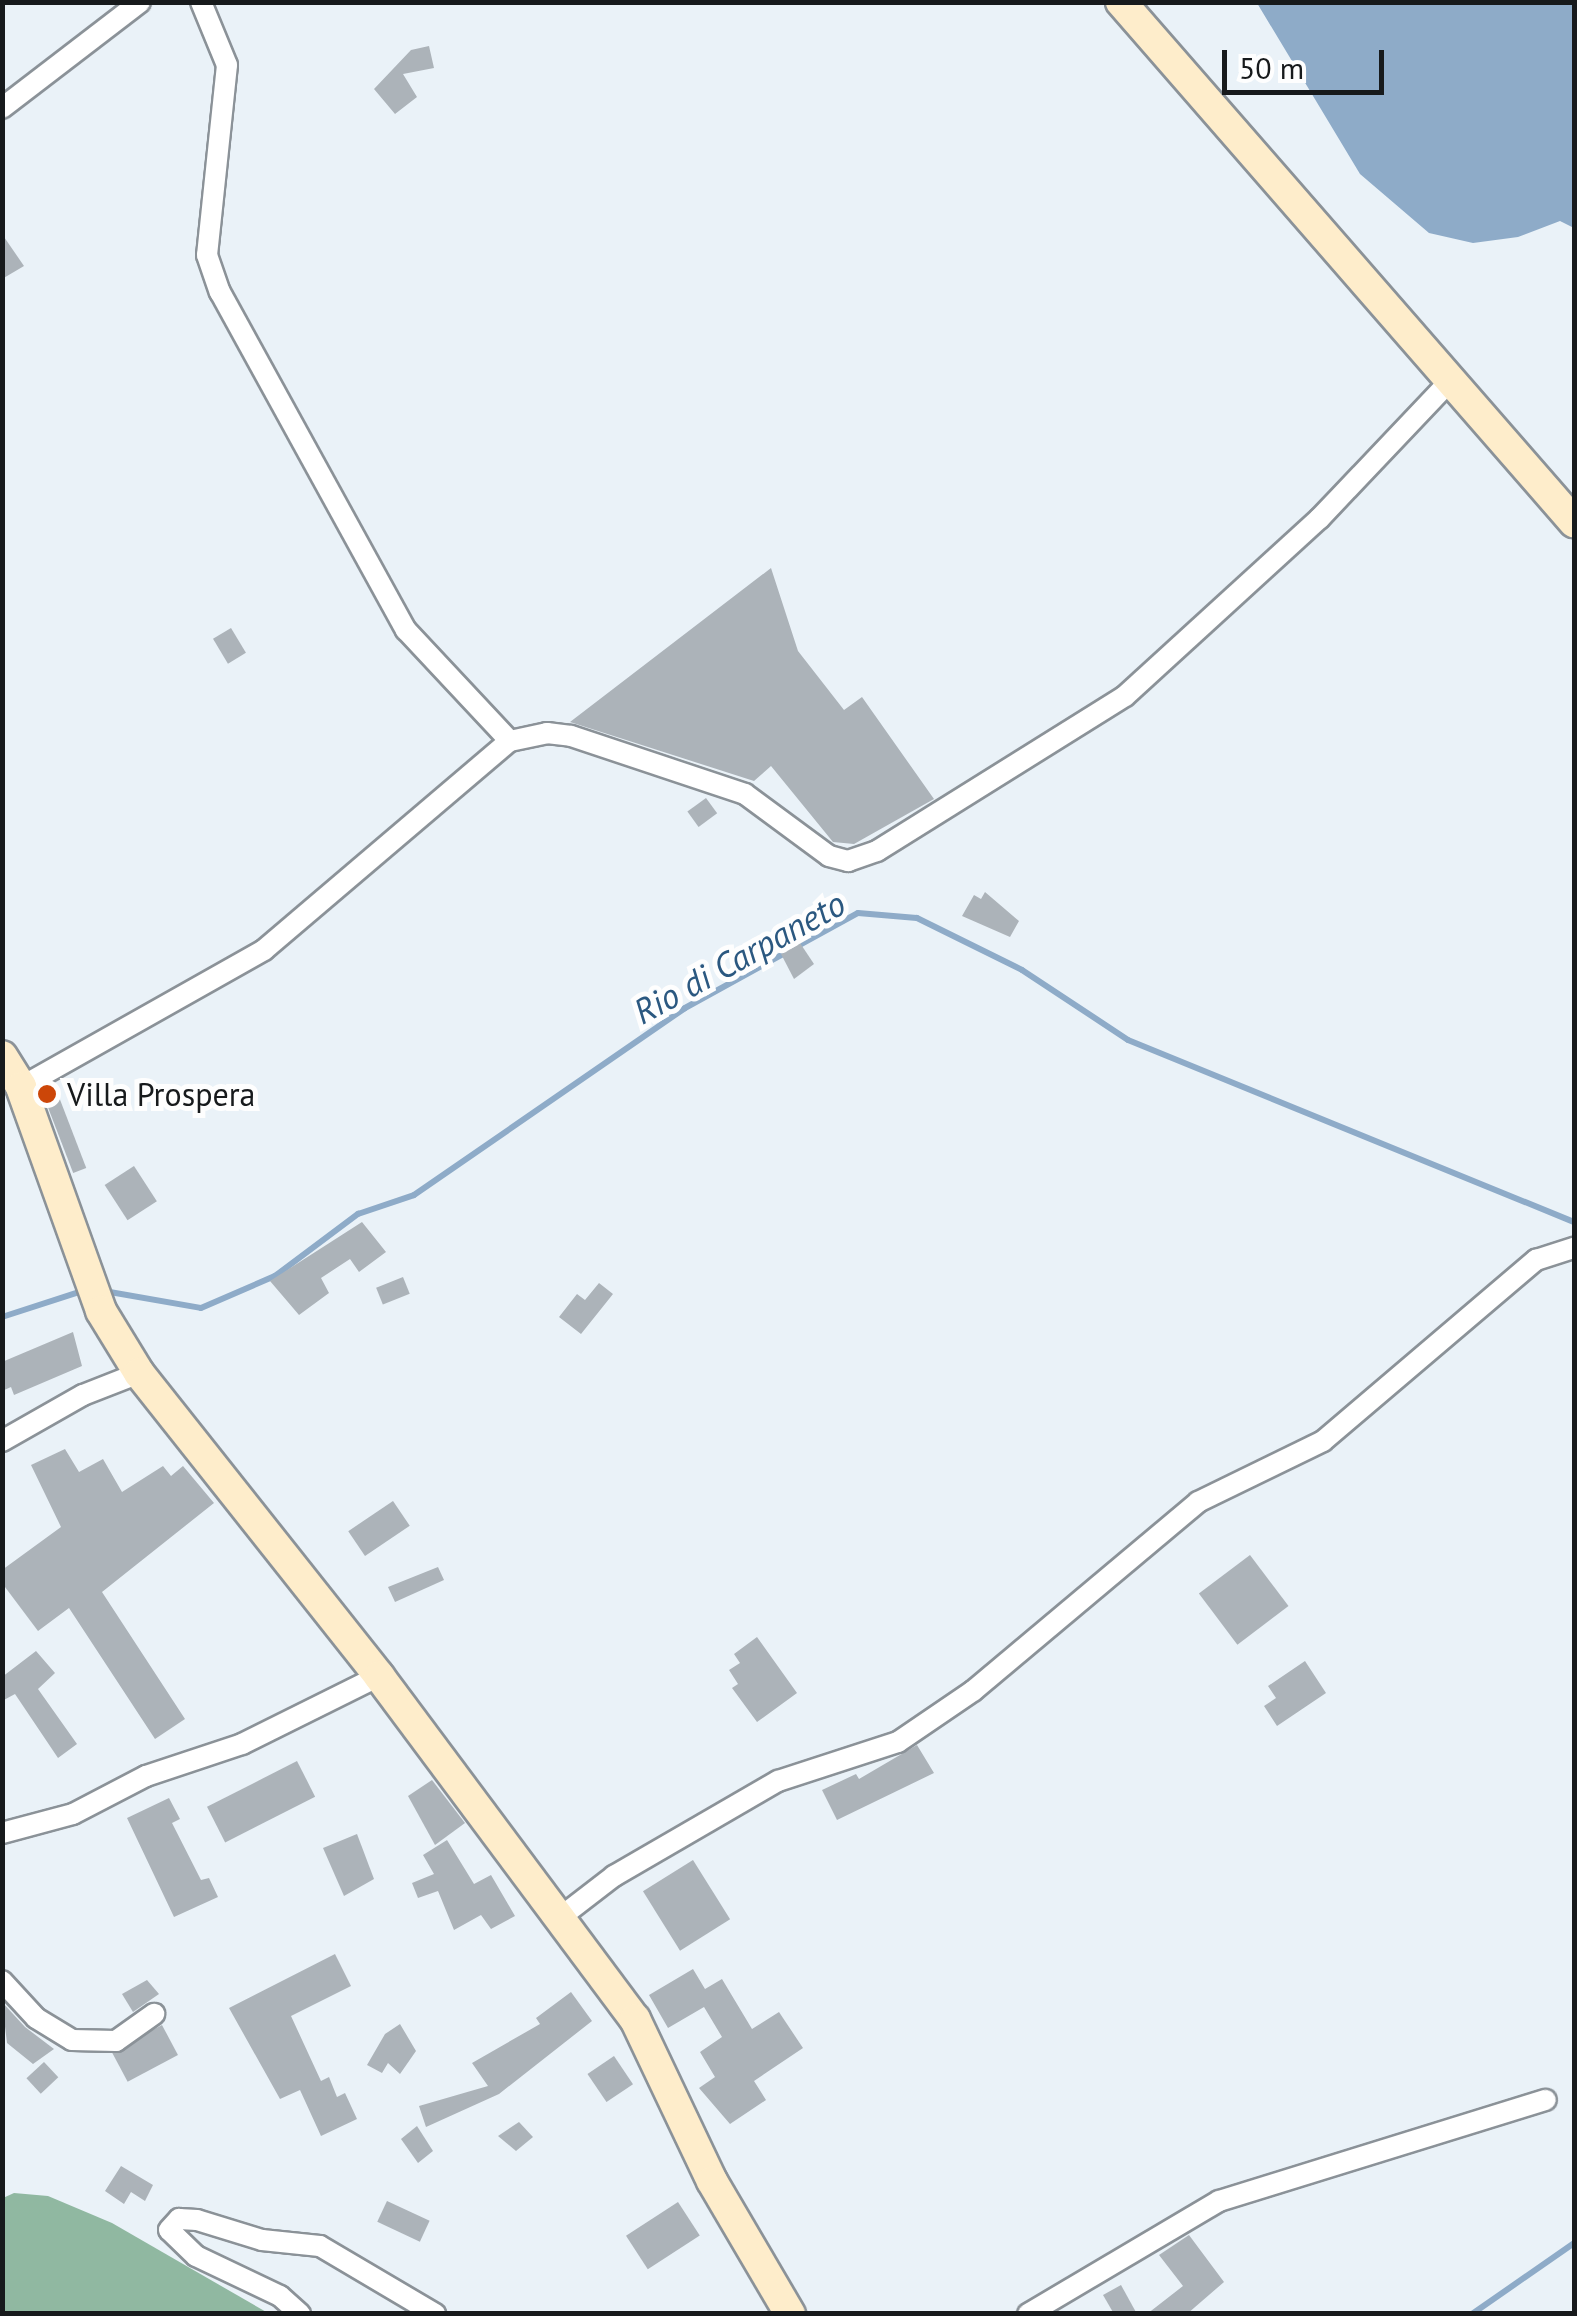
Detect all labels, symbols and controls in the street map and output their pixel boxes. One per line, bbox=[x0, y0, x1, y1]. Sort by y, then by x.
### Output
scale bar bbox=[1227, 30, 1390, 92]
text: 50 m bbox=[1239, 48, 1304, 87]
water label: Rio di Carpaneto bbox=[626, 882, 852, 1032]
place label: Villa Prospera bbox=[67, 1075, 255, 1113]
marker: Villa Prospera bbox=[36, 1083, 58, 1105]

